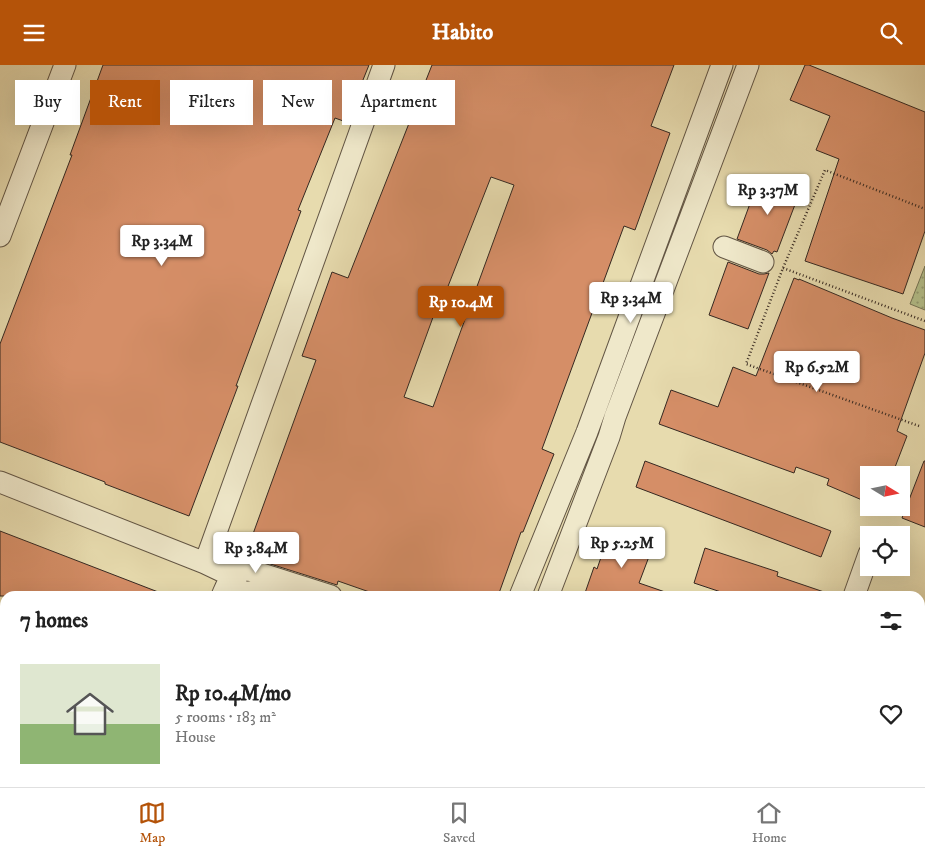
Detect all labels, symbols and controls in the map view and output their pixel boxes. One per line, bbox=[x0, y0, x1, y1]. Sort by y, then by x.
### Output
icon: menu bbox=[20, 19, 48, 47]
text: Habito bbox=[432, 19, 493, 46]
icon: search bbox=[877, 19, 905, 47]
chip: Buy bbox=[15, 80, 80, 125]
chip: Rent bbox=[90, 80, 160, 125]
chip: Filters bbox=[170, 80, 253, 125]
chip: New bbox=[263, 80, 332, 125]
chip: Apartment bbox=[342, 80, 455, 125]
pin: Rp 3.37M bbox=[716, 173, 820, 216]
text: Rp 3.37M bbox=[738, 180, 798, 200]
pin: Rp 3.34M bbox=[110, 225, 214, 267]
text: Rp 3.34M bbox=[131, 231, 193, 251]
pin: Rp 3.34M bbox=[579, 281, 683, 324]
pin: Rp 10.4M bbox=[409, 285, 513, 328]
text: Rp 3.34M bbox=[600, 288, 662, 308]
text: Rp 10.4M bbox=[429, 292, 493, 312]
pin: Rp 6.52M bbox=[765, 351, 869, 393]
text: Rp 6.52M bbox=[785, 357, 849, 377]
north arrow bbox=[860, 466, 910, 516]
map controls bbox=[860, 466, 910, 576]
button: locate bbox=[860, 526, 910, 576]
pin: Rp 5.25M bbox=[570, 527, 674, 569]
pin: Rp 3.84M bbox=[204, 531, 308, 574]
text: Rp 5.25M bbox=[590, 533, 654, 553]
text: Rp 3.84M bbox=[224, 538, 288, 558]
icon: filters bbox=[877, 607, 905, 635]
text: 7 homes bbox=[20, 608, 88, 634]
text: Rp 10.4M/mo bbox=[175, 681, 291, 707]
icon: home bbox=[60, 684, 120, 744]
icon: heart bbox=[877, 700, 905, 728]
text: 5 rooms · 183 m² bbox=[175, 707, 276, 727]
text: House bbox=[175, 727, 216, 747]
tab: Map bbox=[138, 799, 166, 847]
tab: Saved bbox=[443, 799, 475, 847]
tab: Home bbox=[752, 799, 787, 847]

